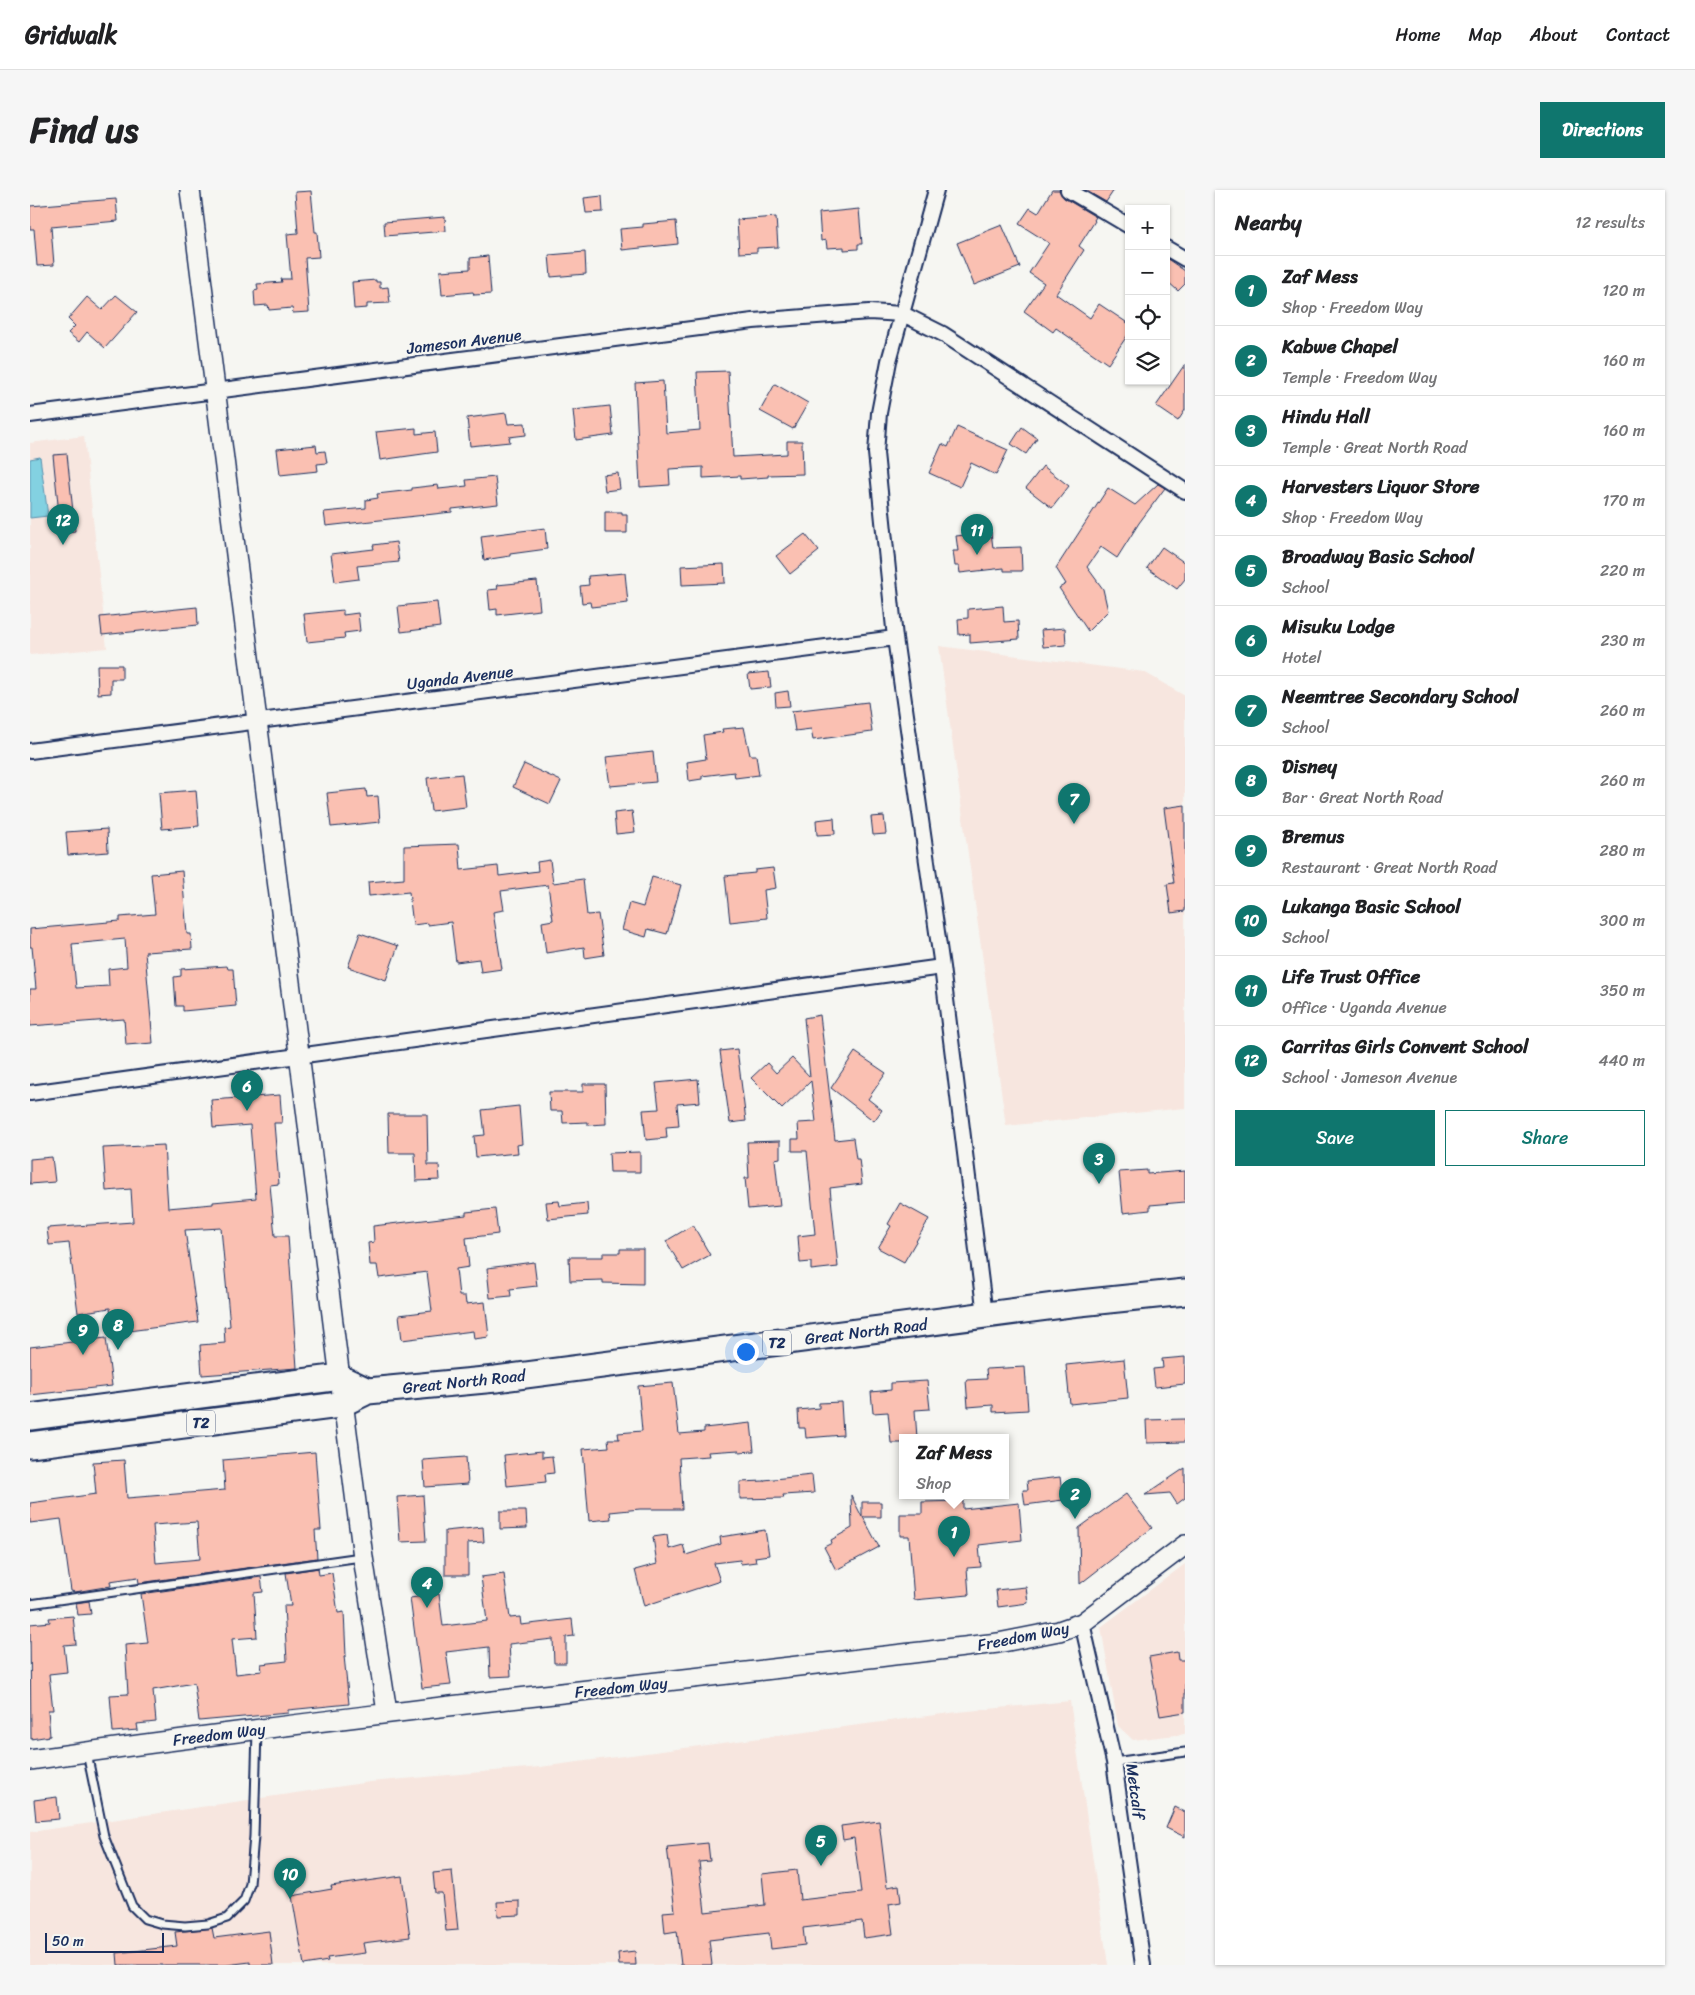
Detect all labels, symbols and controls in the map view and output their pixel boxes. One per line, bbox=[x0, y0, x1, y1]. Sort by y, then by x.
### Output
text: Gridwalk bbox=[25, 14, 117, 56]
text: Home bbox=[1396, 19, 1441, 51]
text: Map bbox=[1469, 19, 1502, 51]
text: About bbox=[1530, 19, 1578, 51]
text: Contact bbox=[1606, 19, 1670, 51]
text: Find us bbox=[30, 99, 138, 161]
button: Directions bbox=[1540, 102, 1665, 158]
text: Nearby bbox=[1235, 204, 1301, 242]
map controls bbox=[1125, 205, 1170, 385]
button: + bbox=[1125, 205, 1170, 250]
text: 12 results bbox=[1575, 208, 1645, 237]
button: − bbox=[1125, 250, 1170, 295]
text: Zaf Mess bbox=[1282, 260, 1358, 293]
text: 1 bbox=[1248, 276, 1254, 305]
text: 120 m bbox=[1602, 276, 1645, 305]
text: Shop · Freedom Way bbox=[1282, 293, 1423, 322]
button: locate bbox=[1125, 295, 1170, 340]
street label: Jameson Avenue bbox=[404, 320, 523, 363]
text: Kabwe Chapel bbox=[1282, 330, 1398, 363]
button: layers bbox=[1125, 340, 1170, 385]
text: 2 bbox=[1246, 346, 1256, 375]
text: 160 m bbox=[1602, 346, 1645, 375]
text: Temple · Freedom Way bbox=[1282, 363, 1437, 392]
text: Hindu Hall bbox=[1282, 400, 1370, 433]
text: 3 bbox=[1247, 416, 1255, 445]
text: 160 m bbox=[1602, 416, 1645, 445]
text: Temple · Great North Road bbox=[1282, 433, 1467, 462]
text: Harvesters Liquor Store bbox=[1282, 470, 1480, 503]
text: 4 bbox=[1246, 486, 1256, 515]
text: 170 m bbox=[1602, 486, 1645, 515]
text: Shop · Freedom Way bbox=[1282, 503, 1423, 532]
pin: 12 bbox=[47, 504, 79, 545]
pin: 11 bbox=[961, 514, 993, 555]
text: Broadway Basic School bbox=[1282, 540, 1474, 573]
text: 5 bbox=[1246, 556, 1256, 585]
text: 220 m bbox=[1600, 556, 1645, 585]
text: School bbox=[1282, 573, 1329, 602]
text: Misuku Lodge bbox=[1282, 610, 1395, 643]
text: 6 bbox=[1246, 626, 1256, 655]
text: 230 m bbox=[1600, 626, 1645, 655]
text: Hotel bbox=[1282, 643, 1321, 672]
street label: Uganda Avenue bbox=[405, 657, 515, 698]
text: Neemtree Secondary School bbox=[1282, 680, 1518, 713]
text: 7 bbox=[1246, 696, 1256, 725]
text: 260 m bbox=[1600, 696, 1645, 725]
text: School bbox=[1282, 713, 1329, 742]
text: Disney bbox=[1282, 750, 1337, 783]
text: 8 bbox=[1246, 766, 1256, 795]
text: 260 m bbox=[1600, 766, 1645, 795]
pin: 7 bbox=[1058, 783, 1090, 824]
text: Bar · Great North Road bbox=[1282, 783, 1443, 812]
text: Bremus bbox=[1282, 820, 1344, 853]
text: 9 bbox=[1246, 836, 1256, 865]
text: 280 m bbox=[1600, 836, 1645, 865]
text: Restaurant · Great North Road bbox=[1282, 853, 1497, 882]
text: Lukanga Basic School bbox=[1282, 890, 1461, 923]
text: 10 bbox=[1243, 906, 1259, 935]
text: 300 m bbox=[1600, 906, 1645, 935]
text: School bbox=[1282, 923, 1329, 952]
text: Life Trust Office bbox=[1282, 960, 1420, 993]
text: 11 bbox=[1244, 976, 1258, 1005]
text: 350 m bbox=[1600, 976, 1645, 1005]
text: Office · Uganda Avenue bbox=[1282, 993, 1447, 1022]
text: Carritas Girls Convent School bbox=[1282, 1030, 1528, 1063]
text: 12 bbox=[1243, 1046, 1259, 1075]
text: 440 m bbox=[1598, 1046, 1645, 1075]
text: School · Jameson Avenue bbox=[1282, 1063, 1457, 1092]
pin: 6 bbox=[231, 1070, 263, 1111]
button: Save bbox=[1235, 1110, 1435, 1166]
button: Share bbox=[1445, 1110, 1645, 1166]
pin: 3 bbox=[1083, 1143, 1115, 1184]
pin: 8 bbox=[102, 1309, 134, 1350]
street label: Great North Road bbox=[803, 1309, 931, 1353]
pin: 9 bbox=[67, 1314, 99, 1355]
road number: T2 bbox=[763, 1330, 791, 1356]
your location bbox=[733, 1339, 759, 1365]
street label: Great North Road bbox=[401, 1360, 528, 1402]
road number: T2 bbox=[187, 1410, 215, 1436]
popup bbox=[899, 1434, 1009, 1499]
text: Zaf Mess bbox=[916, 1436, 992, 1469]
text: Shop bbox=[916, 1469, 951, 1498]
pin: 2 bbox=[1059, 1478, 1091, 1519]
pin: 1 bbox=[938, 1516, 970, 1557]
pin: 4 bbox=[411, 1567, 443, 1608]
street label: Freedom Way bbox=[975, 1613, 1072, 1660]
street label: Freedom Way bbox=[573, 1668, 670, 1707]
street label: Freedom Way bbox=[171, 1714, 268, 1755]
street label: Metcalf bbox=[1117, 1761, 1154, 1823]
pin: 5 bbox=[805, 1825, 837, 1866]
pin: 10 bbox=[274, 1858, 306, 1899]
text: 50 m bbox=[52, 1929, 84, 1954]
scale bar bbox=[45, 1930, 164, 1953]

